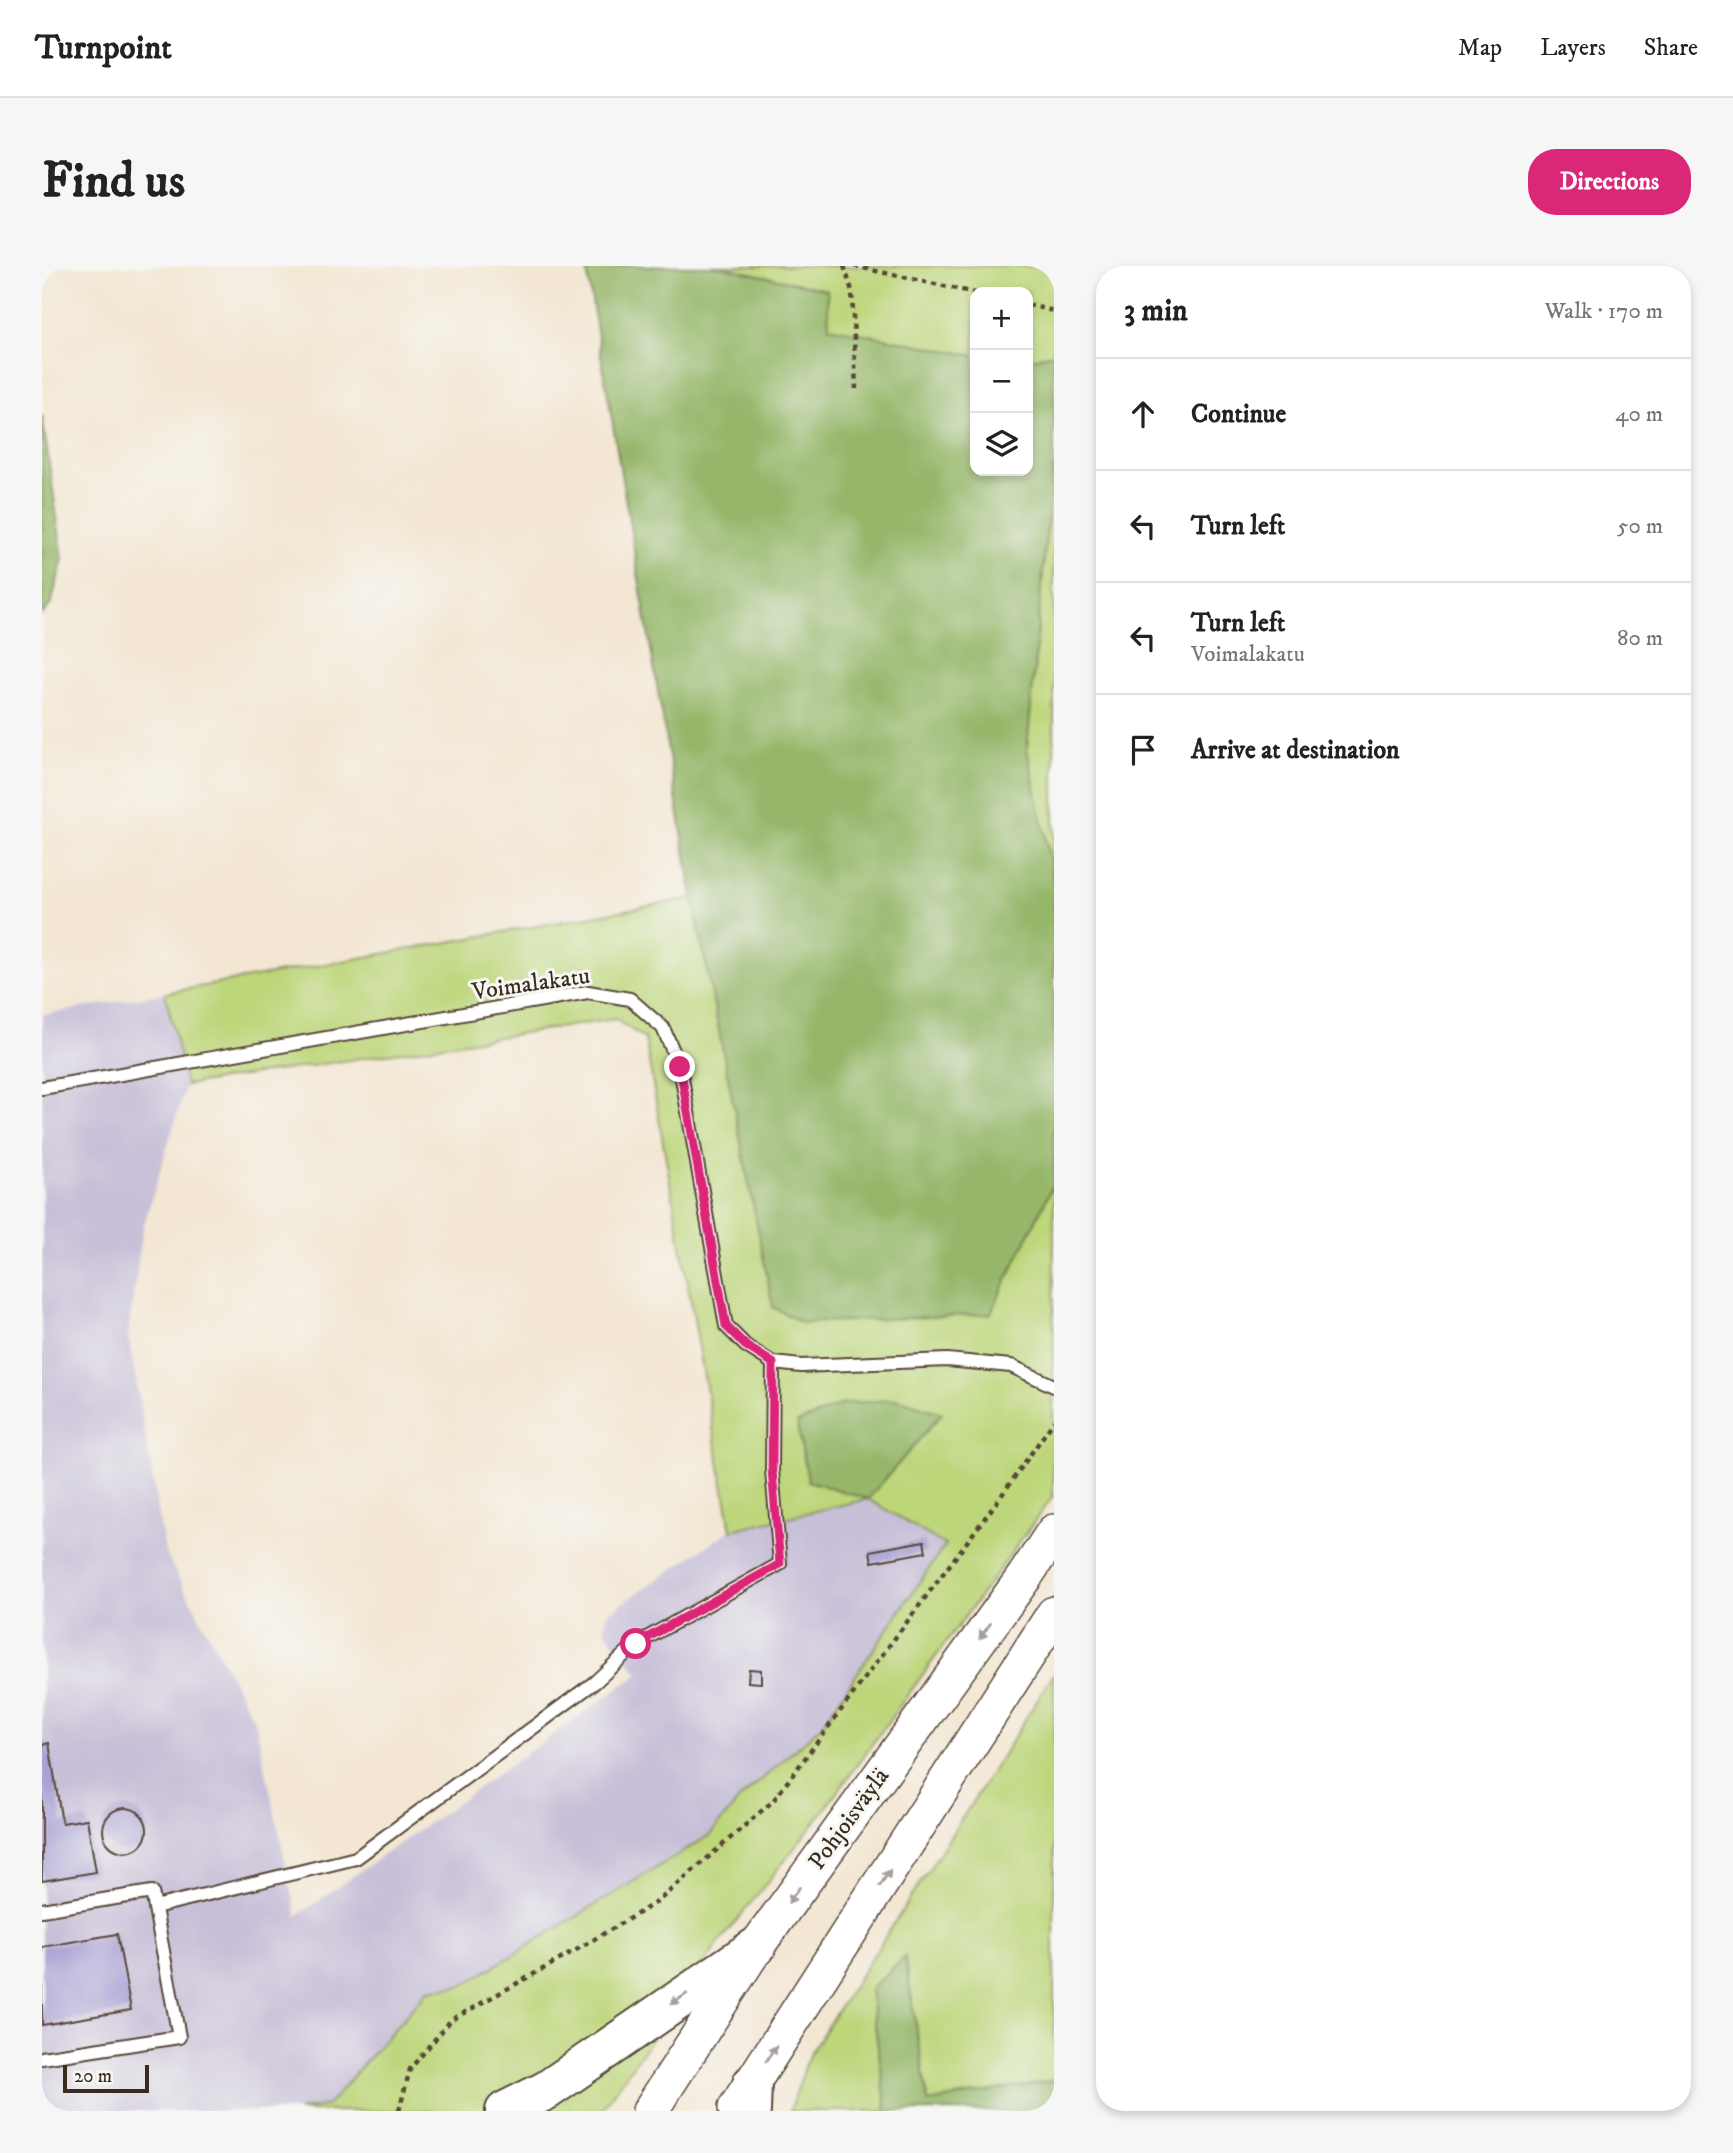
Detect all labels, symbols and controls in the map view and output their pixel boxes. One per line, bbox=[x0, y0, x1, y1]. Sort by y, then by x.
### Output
text: Turnpoint bbox=[35, 28, 172, 69]
text: Map bbox=[1458, 33, 1502, 63]
text: Layers bbox=[1540, 33, 1606, 63]
text: Share bbox=[1644, 33, 1698, 63]
button: Directions bbox=[1528, 149, 1691, 215]
text: Find us bbox=[42, 151, 185, 213]
map controls bbox=[970, 287, 1033, 476]
button: + bbox=[970, 287, 1033, 350]
text: 3 min bbox=[1124, 293, 1188, 330]
text: Walk · 170 m bbox=[1545, 297, 1663, 326]
button: − bbox=[970, 350, 1033, 413]
icon: ahead bbox=[1124, 395, 1162, 433]
text: Continue bbox=[1191, 398, 1286, 431]
text: 40 m bbox=[1615, 400, 1663, 429]
button: layers bbox=[970, 413, 1033, 476]
icon: left bbox=[1124, 507, 1162, 545]
text: Turn left bbox=[1191, 510, 1285, 543]
text: 50 m bbox=[1617, 512, 1663, 541]
text: Turn left bbox=[1191, 607, 1285, 640]
icon: left bbox=[1124, 619, 1162, 657]
text: 80 m bbox=[1617, 624, 1663, 653]
text: Voimalakatu bbox=[1191, 640, 1305, 669]
icon: arrive bbox=[1124, 731, 1162, 769]
text: Arrive at destination bbox=[1191, 734, 1400, 767]
street label: Voimalakatu bbox=[469, 961, 592, 1007]
route end bbox=[664, 1051, 695, 1082]
one-way arrow bbox=[977, 1622, 992, 1640]
route start bbox=[620, 1628, 651, 1659]
street label: Pohjoisväylä bbox=[802, 1762, 896, 1876]
one-way arrow bbox=[879, 1868, 892, 1888]
one-way arrow bbox=[787, 1886, 801, 1904]
one-way arrow bbox=[670, 1993, 689, 2006]
one-way arrow bbox=[765, 2044, 778, 2063]
scale bar bbox=[63, 2062, 149, 2094]
text: 20 m bbox=[74, 2065, 112, 2088]

